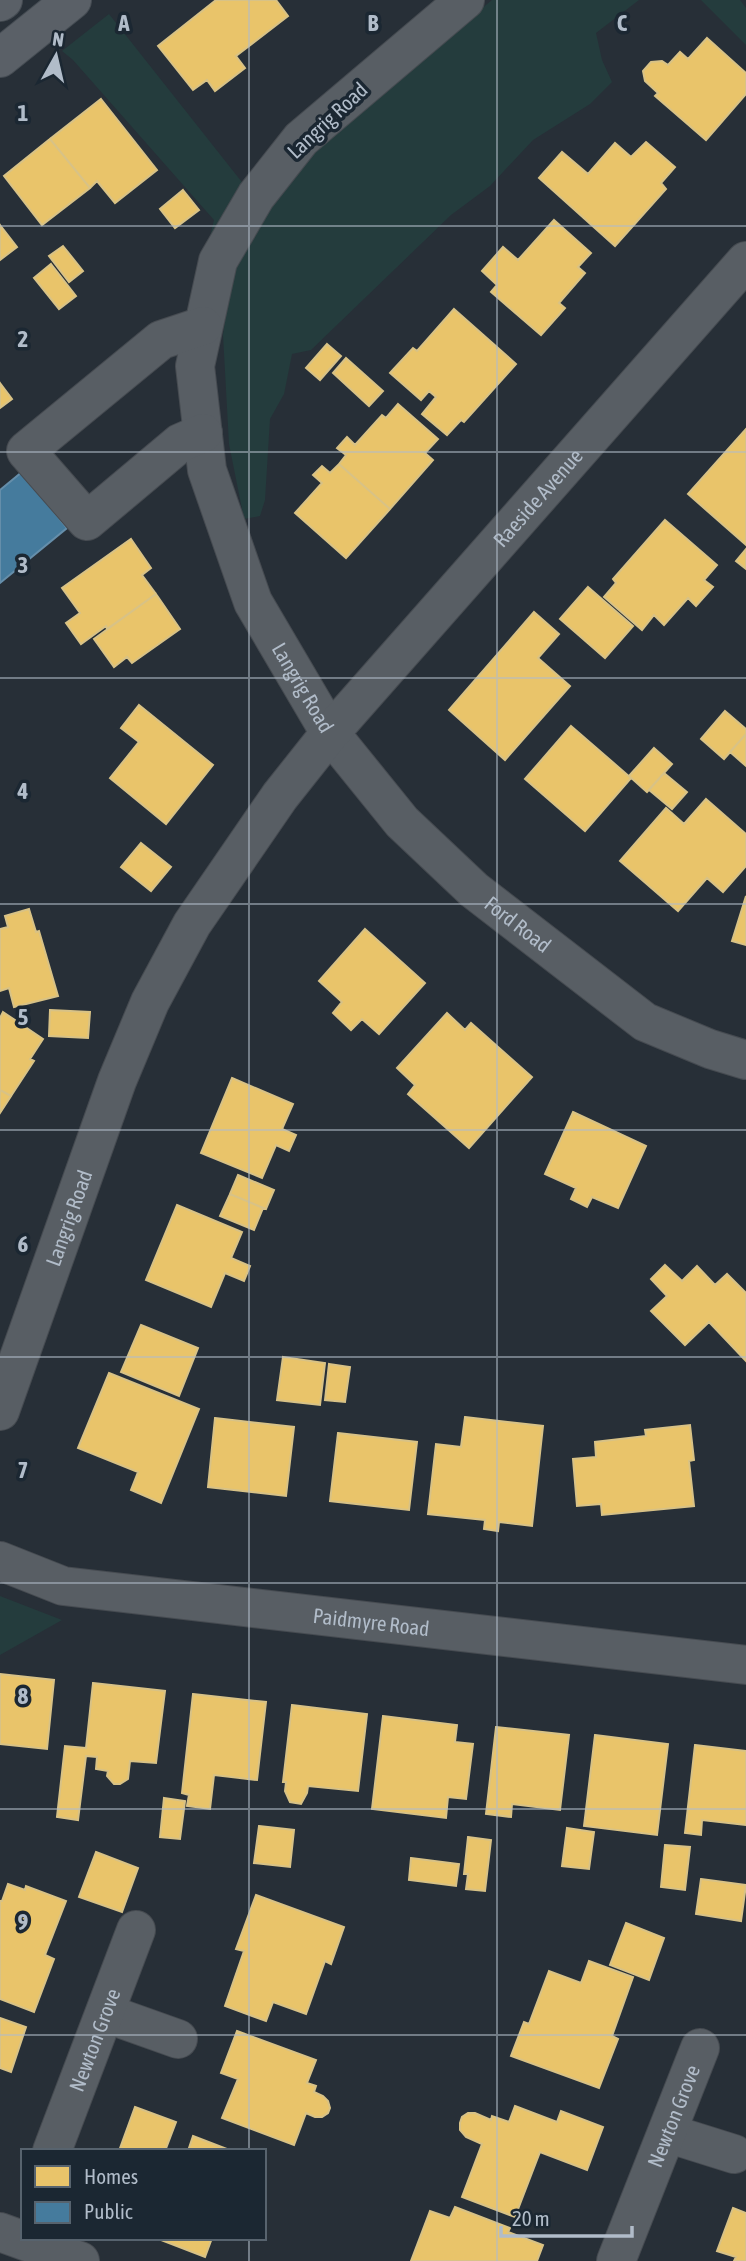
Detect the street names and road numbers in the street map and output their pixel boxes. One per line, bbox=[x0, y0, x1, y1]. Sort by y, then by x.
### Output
street label: Langrig Road bbox=[282, 77, 372, 163]
street label: Raeside Avenue bbox=[488, 444, 587, 551]
street label: Langrig Road bbox=[268, 638, 339, 737]
street label: Ford Road bbox=[480, 891, 556, 957]
street label: Langrig Road bbox=[40, 1167, 97, 1269]
street label: Paidmyre Road bbox=[312, 1603, 431, 1640]
street label: Newton Grove bbox=[64, 1985, 125, 2095]
street label: Newton Grove bbox=[642, 2061, 704, 2171]

